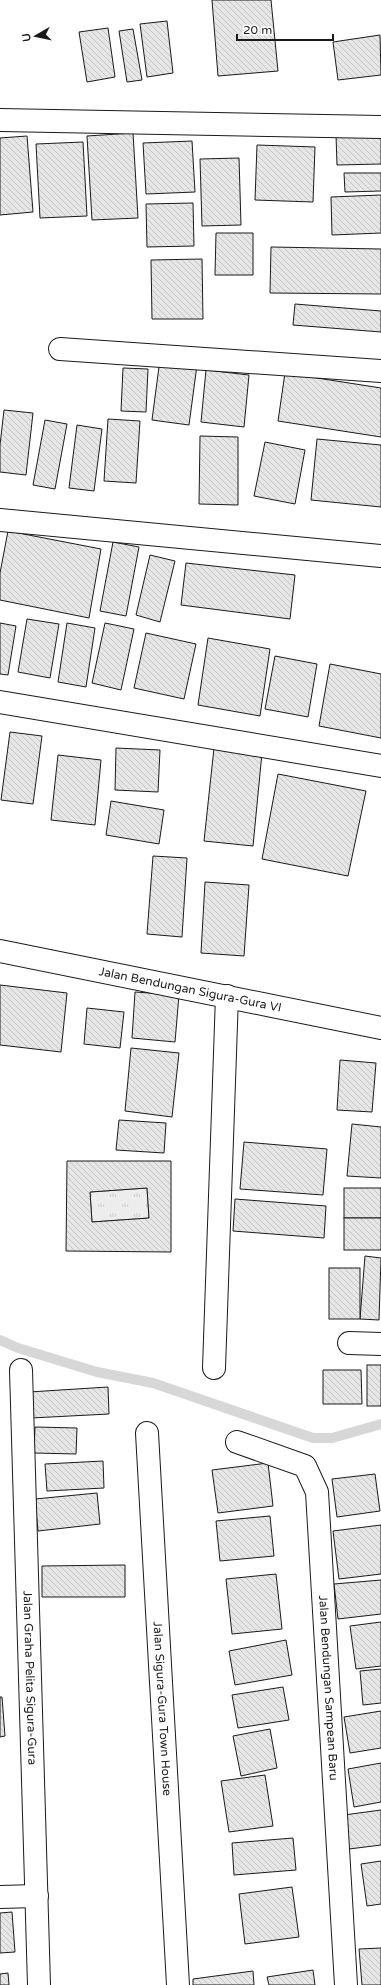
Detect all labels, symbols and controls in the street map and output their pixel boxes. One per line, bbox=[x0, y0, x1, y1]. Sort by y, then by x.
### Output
north arrow bbox=[16, 16, 56, 56]
scale bar bbox=[237, 16, 333, 42]
text: 20 m bbox=[243, 23, 272, 37]
text: U bbox=[20, 32, 34, 43]
street label: Jalan Bendungan Sigura-Gura VI bbox=[98, 964, 283, 1015]
street label: Jalan Graha Pelita Sigura-Gura bbox=[20, 1590, 40, 1765]
street label: Jalan Bendungan Sampean Baru bbox=[316, 1595, 341, 1781]
street label: Jalan Sigura-Gura Town House bbox=[151, 1621, 174, 1796]

